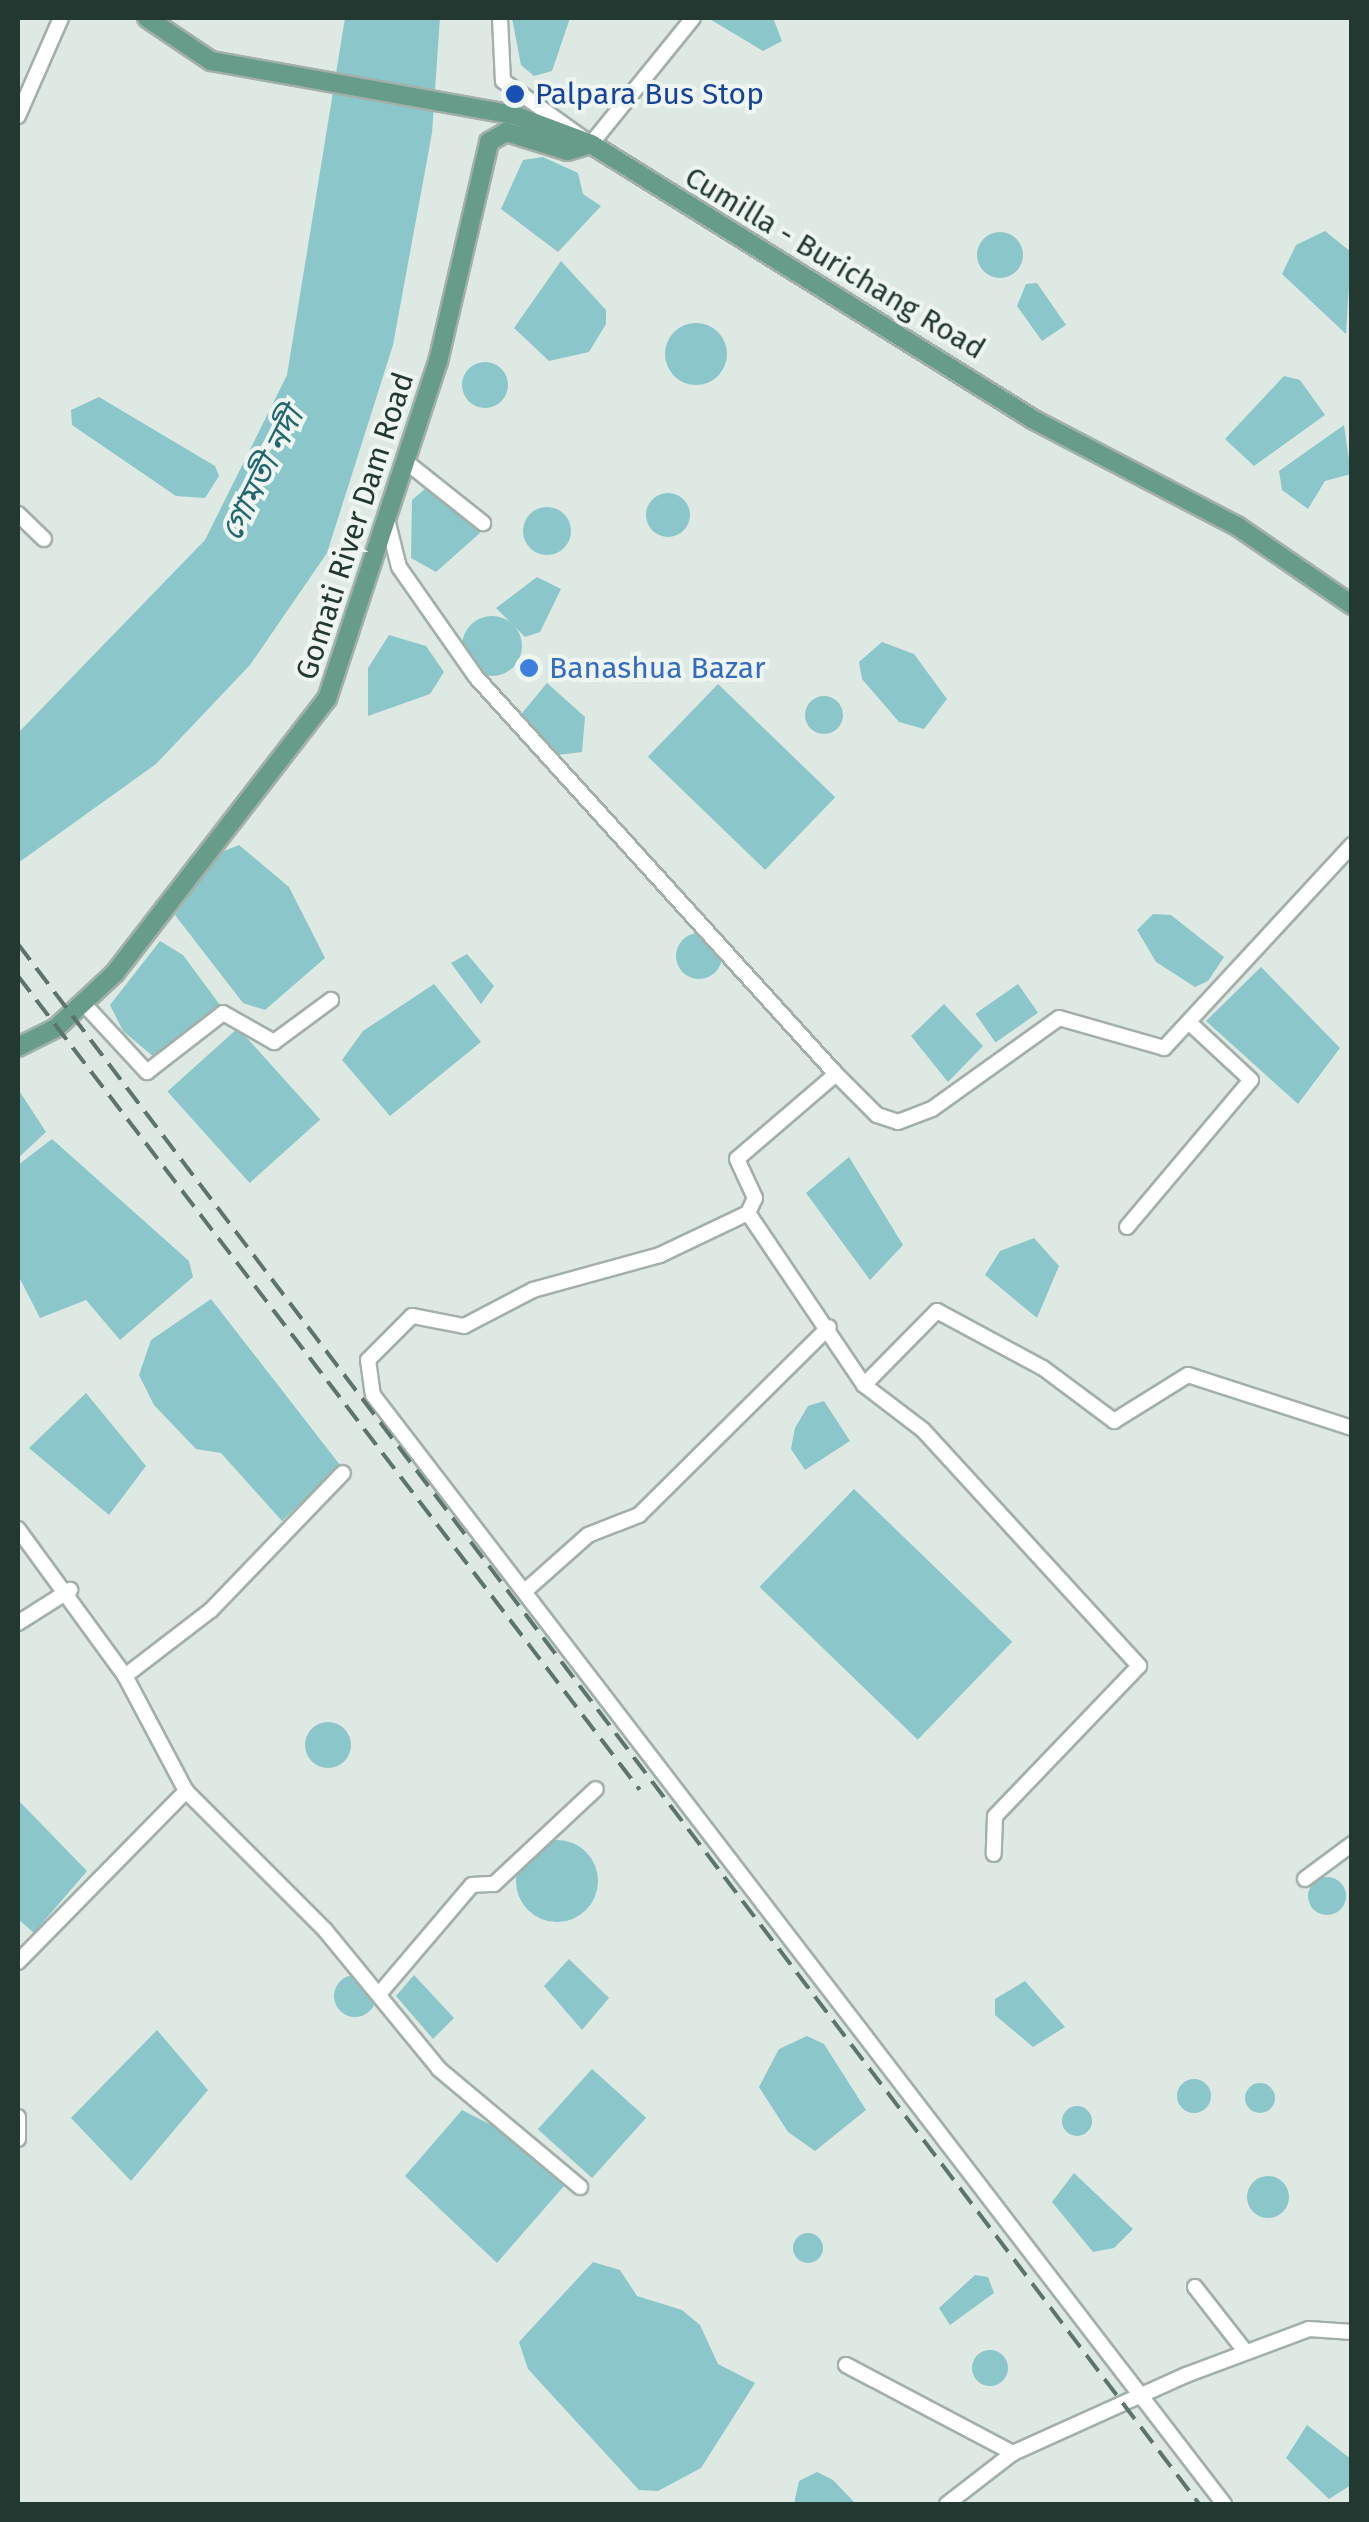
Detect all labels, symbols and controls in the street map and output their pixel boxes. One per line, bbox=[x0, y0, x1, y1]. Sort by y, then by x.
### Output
place label: Palpara Bus Stop bbox=[535, 76, 764, 112]
marker: Palpara Bus Stop bbox=[504, 83, 526, 105]
street label: Cumilla - Burichang Road bbox=[678, 159, 992, 367]
street label: Gomati River Dam Road bbox=[288, 368, 422, 684]
water label: গোমতী নদী bbox=[212, 401, 312, 547]
place label: Banashua Bazar bbox=[549, 650, 766, 686]
marker: Banashua Bazar bbox=[518, 657, 540, 679]

